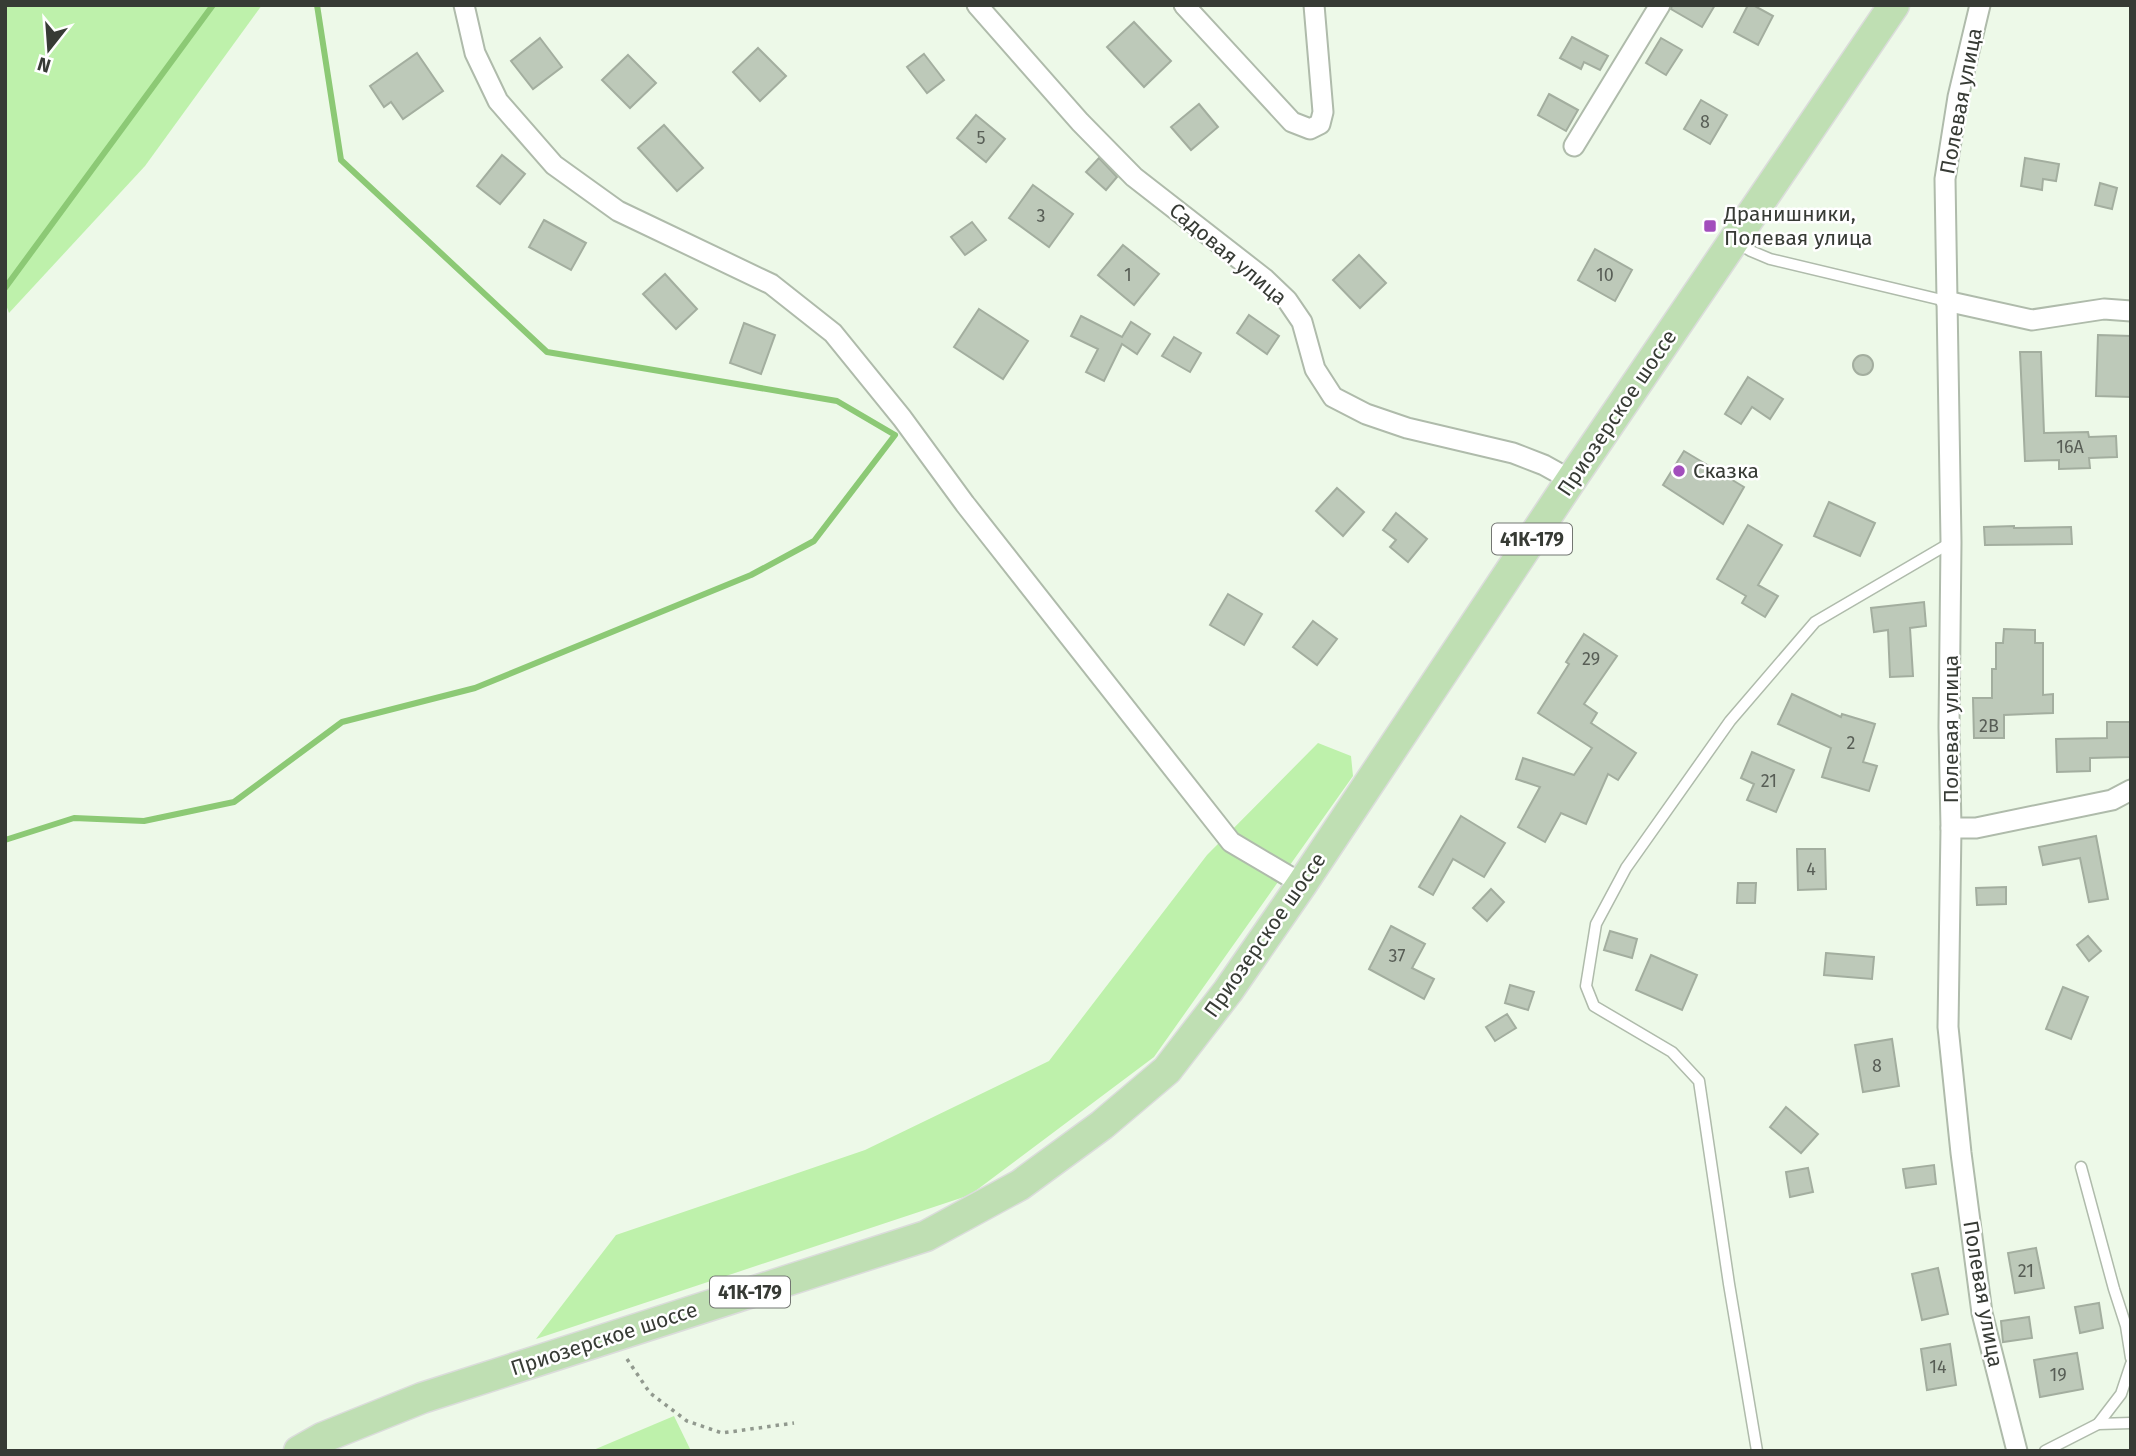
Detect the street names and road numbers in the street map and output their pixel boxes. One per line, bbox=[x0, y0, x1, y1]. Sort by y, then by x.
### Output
street label: Полевая улица bbox=[1934, 26, 1988, 176]
street label: Садовая улица bbox=[1164, 197, 1292, 311]
street label: Приозерское шоссе bbox=[1552, 325, 1682, 501]
road number: 41К-179 bbox=[1492, 524, 1572, 554]
street label: Полевая улица bbox=[1938, 655, 1964, 803]
street label: Приозерское шоссе bbox=[1198, 848, 1332, 1022]
street label: Полевая улица bbox=[1957, 1219, 2009, 1369]
road number: 41К-179 bbox=[710, 1276, 790, 1308]
street label: Приозерское шоссе bbox=[507, 1297, 701, 1381]

